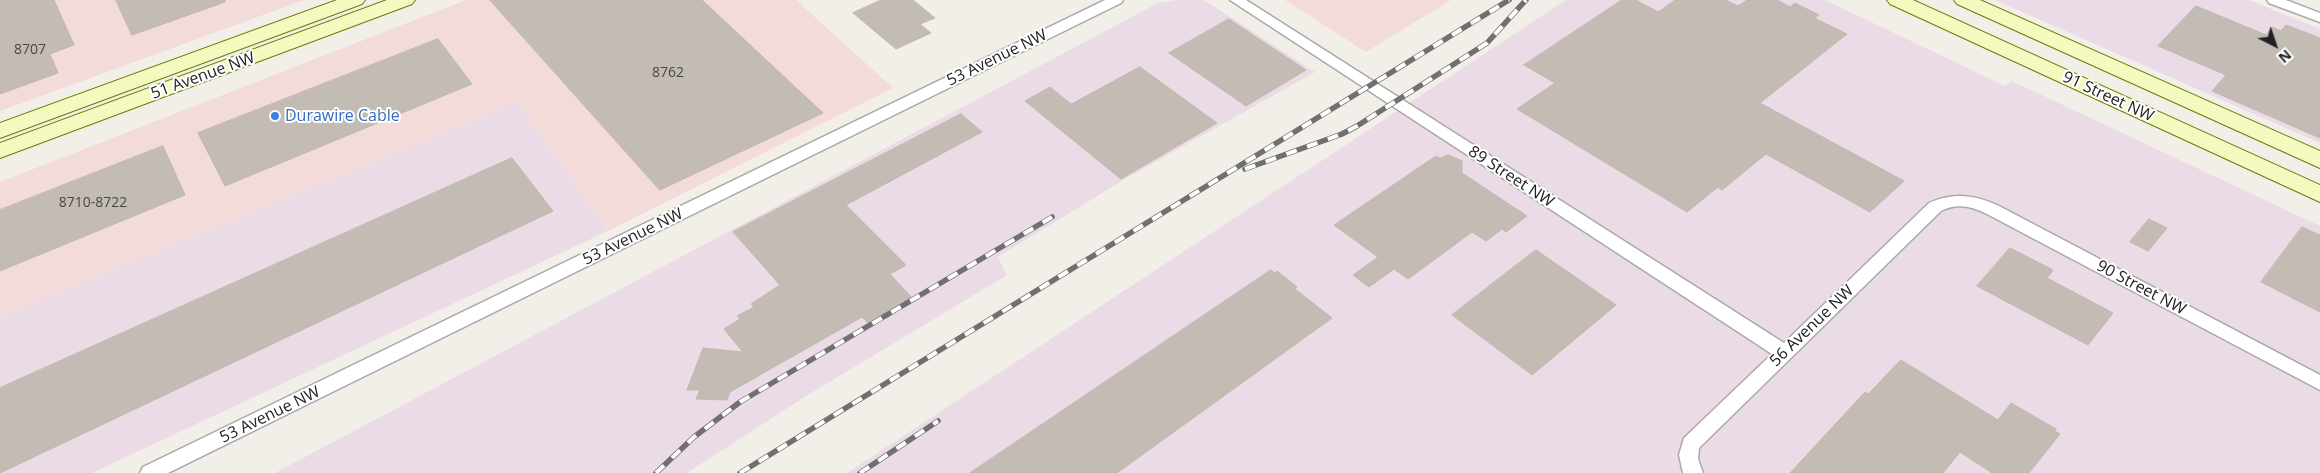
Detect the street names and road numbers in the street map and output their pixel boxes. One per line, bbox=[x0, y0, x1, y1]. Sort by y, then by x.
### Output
street label: 53 Avenue NW bbox=[944, 25, 1050, 91]
street label: 51 Avenue NW bbox=[148, 48, 258, 104]
street label: 91 Street NW bbox=[2059, 68, 2157, 126]
street label: 89 Street NW bbox=[1465, 142, 1557, 212]
street label: 53 Avenue NW bbox=[580, 204, 686, 270]
street label: 90 Street NW bbox=[2093, 256, 2189, 320]
street label: 56 Avenue NW bbox=[1766, 281, 1858, 371]
street label: 53 Avenue NW bbox=[217, 382, 323, 448]

